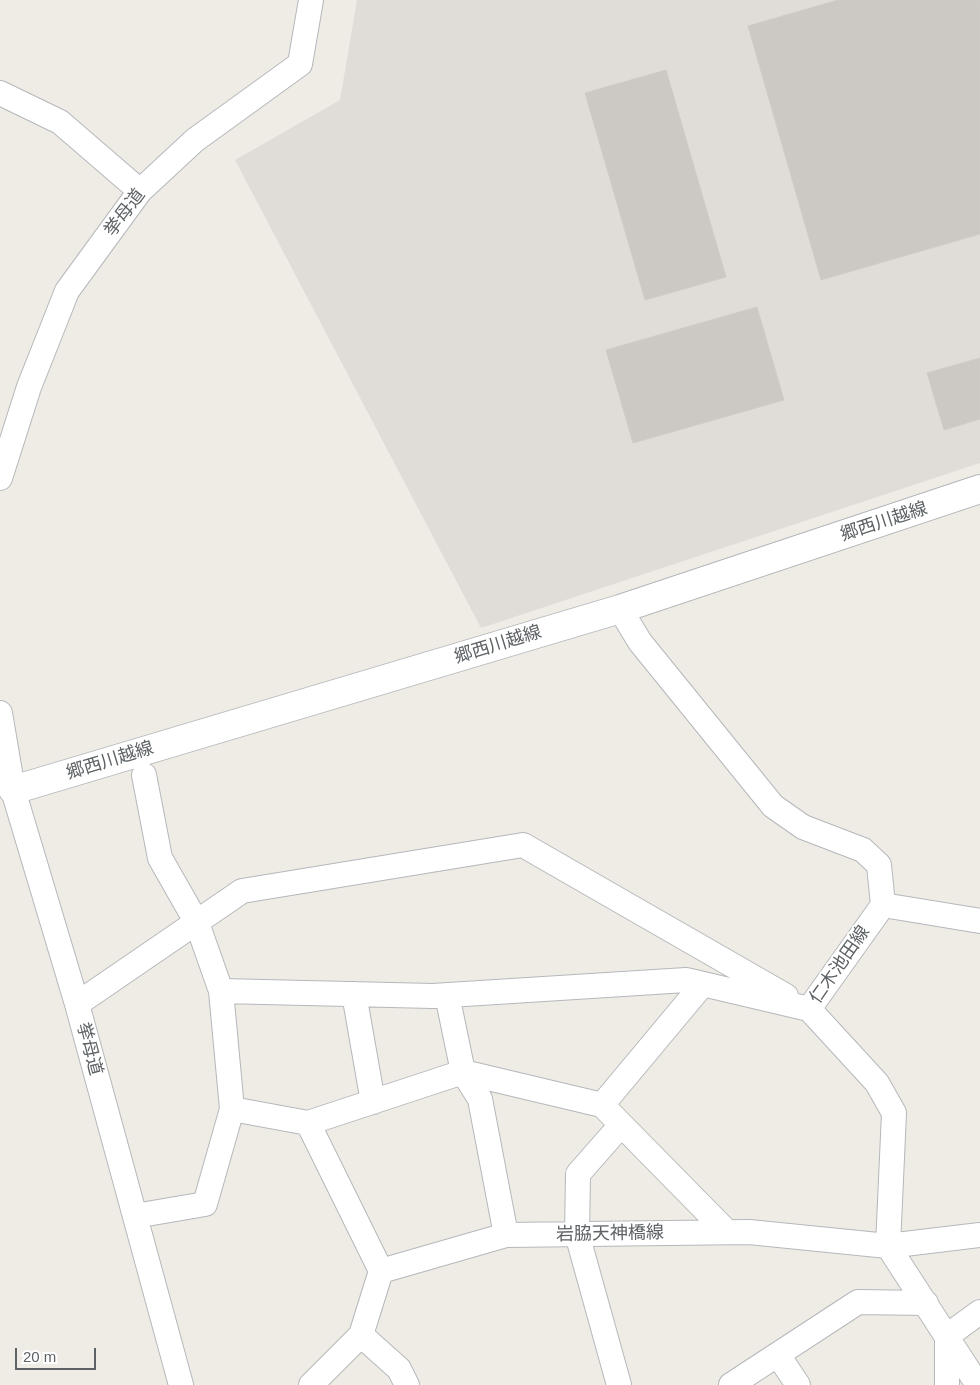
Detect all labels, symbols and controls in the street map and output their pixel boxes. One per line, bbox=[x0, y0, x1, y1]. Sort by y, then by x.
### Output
street label: 挙母道 bbox=[100, 185, 150, 241]
street label: 郷西川越線 bbox=[838, 498, 930, 546]
street label: 郷西川越線 bbox=[452, 622, 544, 668]
street label: 郷西川越線 bbox=[64, 738, 156, 784]
street label: 仁木池田線 bbox=[805, 922, 875, 1008]
street label: 挙母道 bbox=[72, 1020, 106, 1078]
street label: 岩脇天神橋線 bbox=[556, 1222, 664, 1246]
scale bar bbox=[18, 1338, 99, 1370]
text: 20 m bbox=[23, 1348, 56, 1365]

